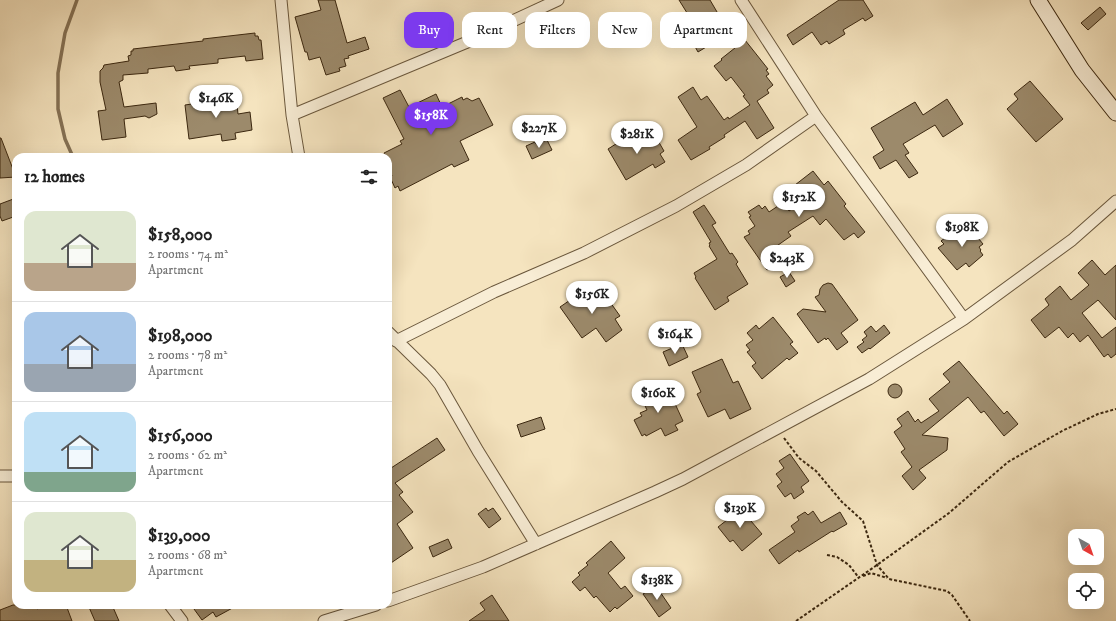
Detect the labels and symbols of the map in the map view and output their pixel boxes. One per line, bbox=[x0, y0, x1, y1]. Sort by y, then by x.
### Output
pin: $146K bbox=[188, 85, 244, 119]
pin: $158K bbox=[403, 102, 459, 136]
pin: $227K bbox=[511, 115, 567, 149]
pin: $281K bbox=[609, 121, 665, 155]
pin: $152K bbox=[771, 184, 827, 218]
pin: $198K bbox=[934, 214, 990, 248]
pin: $243K bbox=[759, 245, 815, 279]
pin: $156K bbox=[564, 281, 620, 315]
pin: $164K bbox=[647, 321, 703, 355]
pin: $160K bbox=[630, 380, 686, 414]
pin: $139K bbox=[712, 495, 768, 529]
north arrow bbox=[1068, 529, 1104, 565]
pin: $138K bbox=[629, 567, 685, 601]

